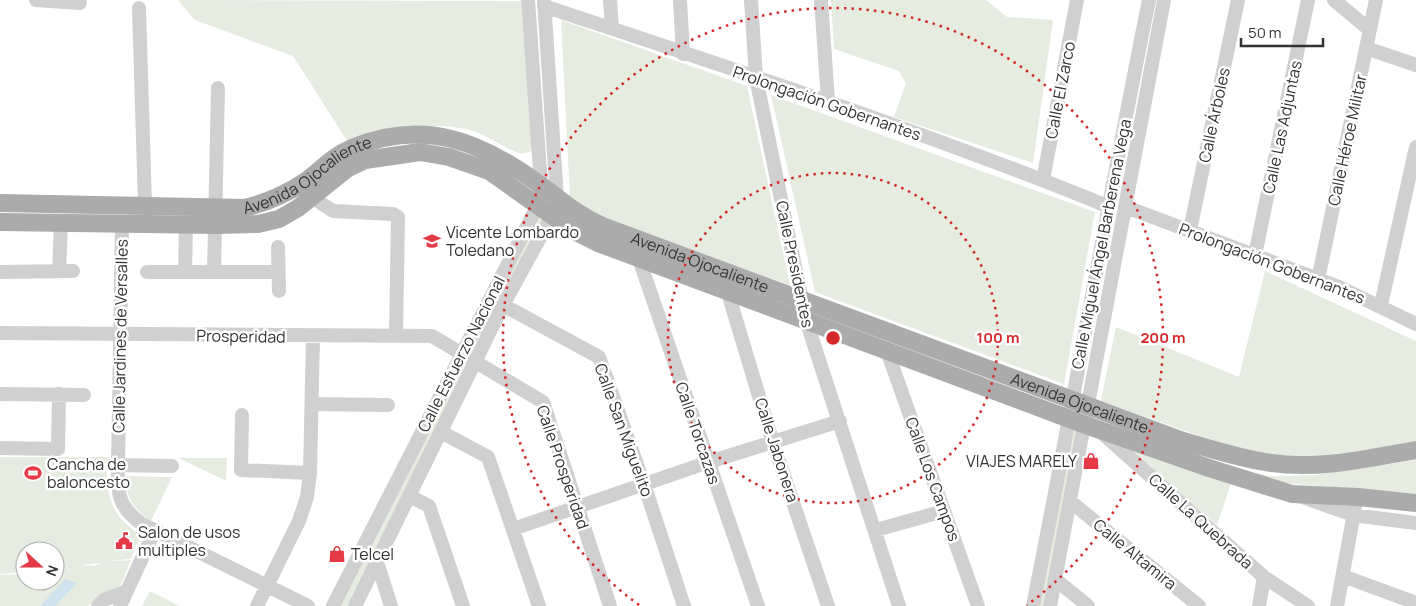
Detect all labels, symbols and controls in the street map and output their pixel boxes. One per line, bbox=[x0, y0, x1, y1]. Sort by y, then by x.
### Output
scale bar bbox=[1241, 15, 1324, 47]
text: 50 m bbox=[1248, 22, 1282, 43]
street label: Calle El Zarco bbox=[1040, 39, 1080, 141]
street label: Calle Las Adjuntas bbox=[1257, 59, 1307, 195]
street label: Prolongación Gobernantes bbox=[730, 60, 924, 146]
street label: Calle Árboles bbox=[1193, 65, 1235, 165]
street label: Calle Héroe Militar bbox=[1322, 72, 1372, 208]
street label: Calle Miguel Ángel Barberena Vega bbox=[1066, 117, 1136, 371]
street label: Avenida Ojocaliente bbox=[241, 131, 374, 219]
street label: Calle Presidentes bbox=[771, 199, 819, 329]
street label: Prolongación Gobernantes bbox=[1176, 217, 1368, 309]
place label: Vicente Lombardo Toledano bbox=[446, 221, 579, 261]
street label: Avenida Ojocaliente bbox=[628, 227, 772, 298]
school or university icon: Vicente Lombardo Toledano bbox=[422, 231, 442, 251]
street label: Calle Jardines de Versalles bbox=[107, 239, 133, 433]
street label: Calle Esfuerzo Nacional bbox=[412, 272, 510, 436]
street label: Prosperidad bbox=[196, 324, 286, 348]
text: 100 m bbox=[977, 327, 1019, 348]
text: 200 m bbox=[1140, 327, 1186, 348]
centre of rings bbox=[824, 329, 842, 347]
street label: Calle San Miguelito bbox=[590, 360, 658, 500]
street label: Avenida Ojocaliente bbox=[1008, 367, 1152, 438]
street label: Calle Torcazas bbox=[670, 379, 726, 487]
street label: Calle Jabonera bbox=[750, 395, 804, 505]
street label: Calle Prosperidad bbox=[532, 402, 594, 532]
street label: Calle Los Campos bbox=[900, 414, 966, 544]
place label: VIAJES MARELY bbox=[966, 450, 1077, 472]
shop icon: VIAJES MARELY bbox=[1081, 451, 1101, 471]
place label: Cancha de baloncesto bbox=[47, 453, 130, 493]
sports icon: Cancha de baloncesto bbox=[23, 463, 43, 483]
street label: Calle La Quebrada bbox=[1144, 468, 1258, 574]
street label: Calle Altamira bbox=[1089, 514, 1181, 594]
place label: Salon de usos multiples bbox=[138, 521, 240, 561]
public building icon: Salon de usos multiples bbox=[114, 531, 134, 551]
north arrow bbox=[15, 541, 65, 591]
place label: Telcel bbox=[351, 543, 394, 565]
shop icon: Telcel bbox=[327, 544, 347, 564]
text: N bbox=[42, 563, 63, 579]

